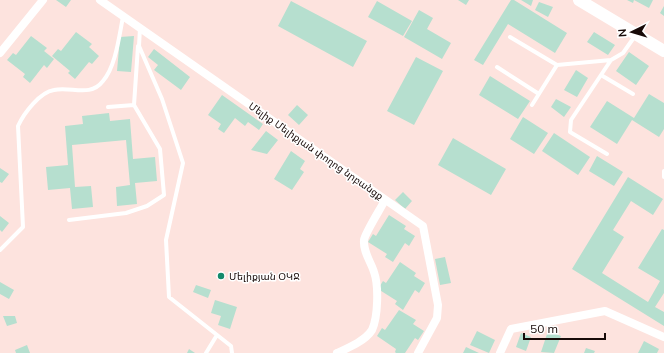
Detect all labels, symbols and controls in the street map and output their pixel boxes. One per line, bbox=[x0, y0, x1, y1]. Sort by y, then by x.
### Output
north arrow bbox=[612, 12, 652, 52]
text: N bbox=[615, 28, 629, 38]
street label: Մելիք Մելիքյան փողոց նրբանցք bbox=[246, 99, 386, 203]
place label: Մելիքյան ՕԿՋ bbox=[229, 270, 300, 283]
marker: Մելիքյան ՕԿՋ bbox=[216, 271, 226, 281]
scale bar bbox=[524, 315, 605, 341]
text: 50 m bbox=[530, 321, 558, 336]

